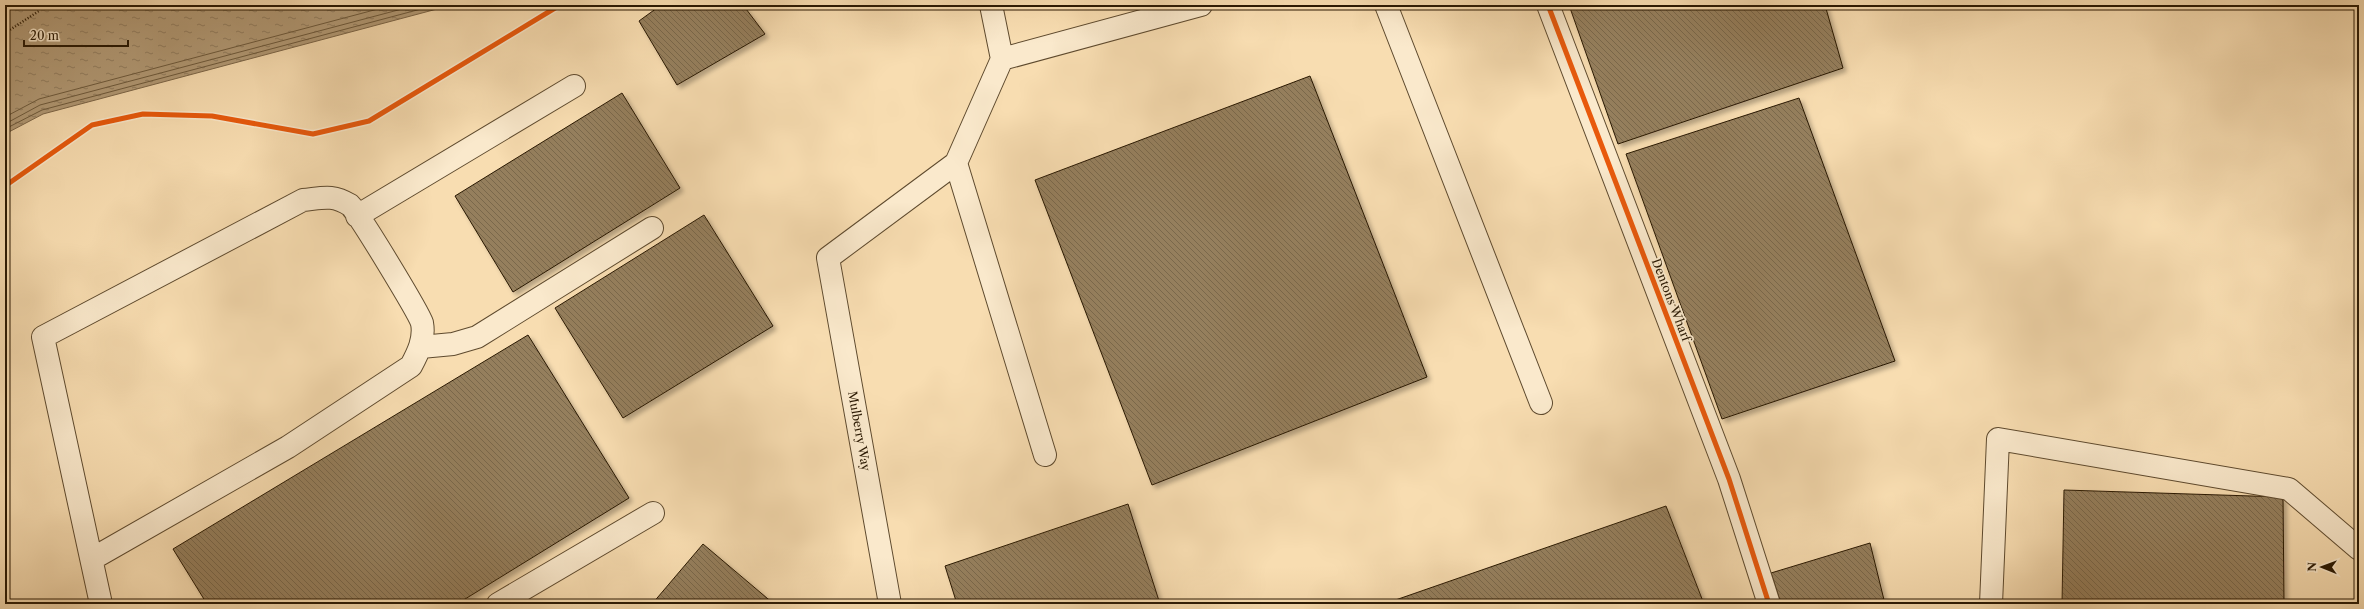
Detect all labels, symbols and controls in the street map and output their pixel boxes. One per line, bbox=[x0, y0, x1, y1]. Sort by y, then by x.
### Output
scale bar bbox=[24, 22, 128, 48]
text: 20 m bbox=[30, 28, 59, 43]
street label: Dentons Wharf bbox=[1649, 256, 1695, 345]
street label: Mulberry Way bbox=[845, 390, 874, 472]
north arrow bbox=[2302, 547, 2342, 587]
text: N bbox=[2305, 561, 2319, 572]

